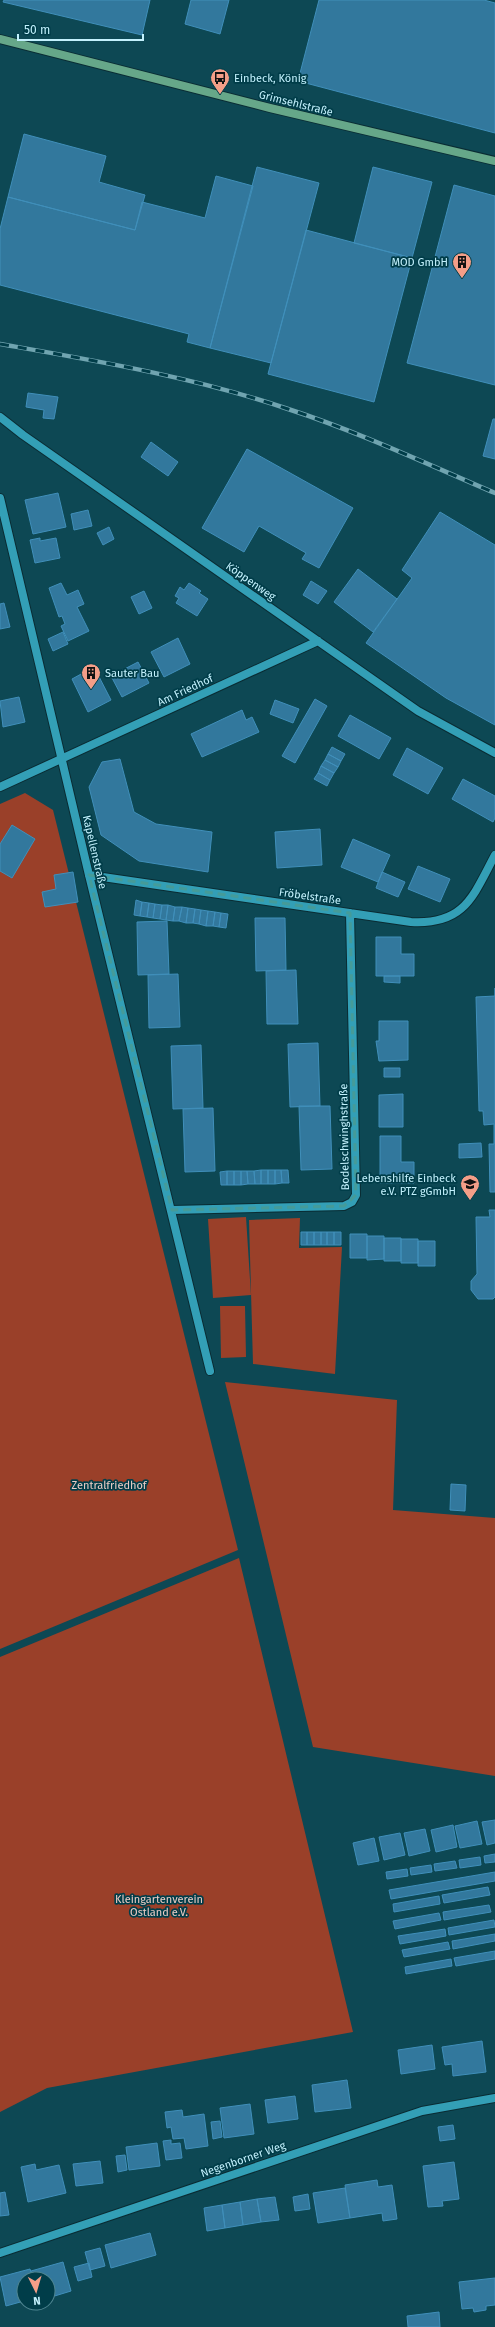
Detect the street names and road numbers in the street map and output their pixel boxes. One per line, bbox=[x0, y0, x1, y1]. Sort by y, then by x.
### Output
street label: Grimsehlstraße bbox=[257, 88, 334, 119]
street label: Köppenweg bbox=[223, 559, 278, 603]
street label: Am Friedhof bbox=[155, 671, 216, 709]
street label: Kapellenstraße bbox=[80, 814, 109, 890]
street label: Fröbelstraße bbox=[278, 886, 342, 907]
street label: Bodelschwinghstraße bbox=[337, 1083, 352, 1191]
street label: Negenborner Weg bbox=[199, 2139, 288, 2180]

